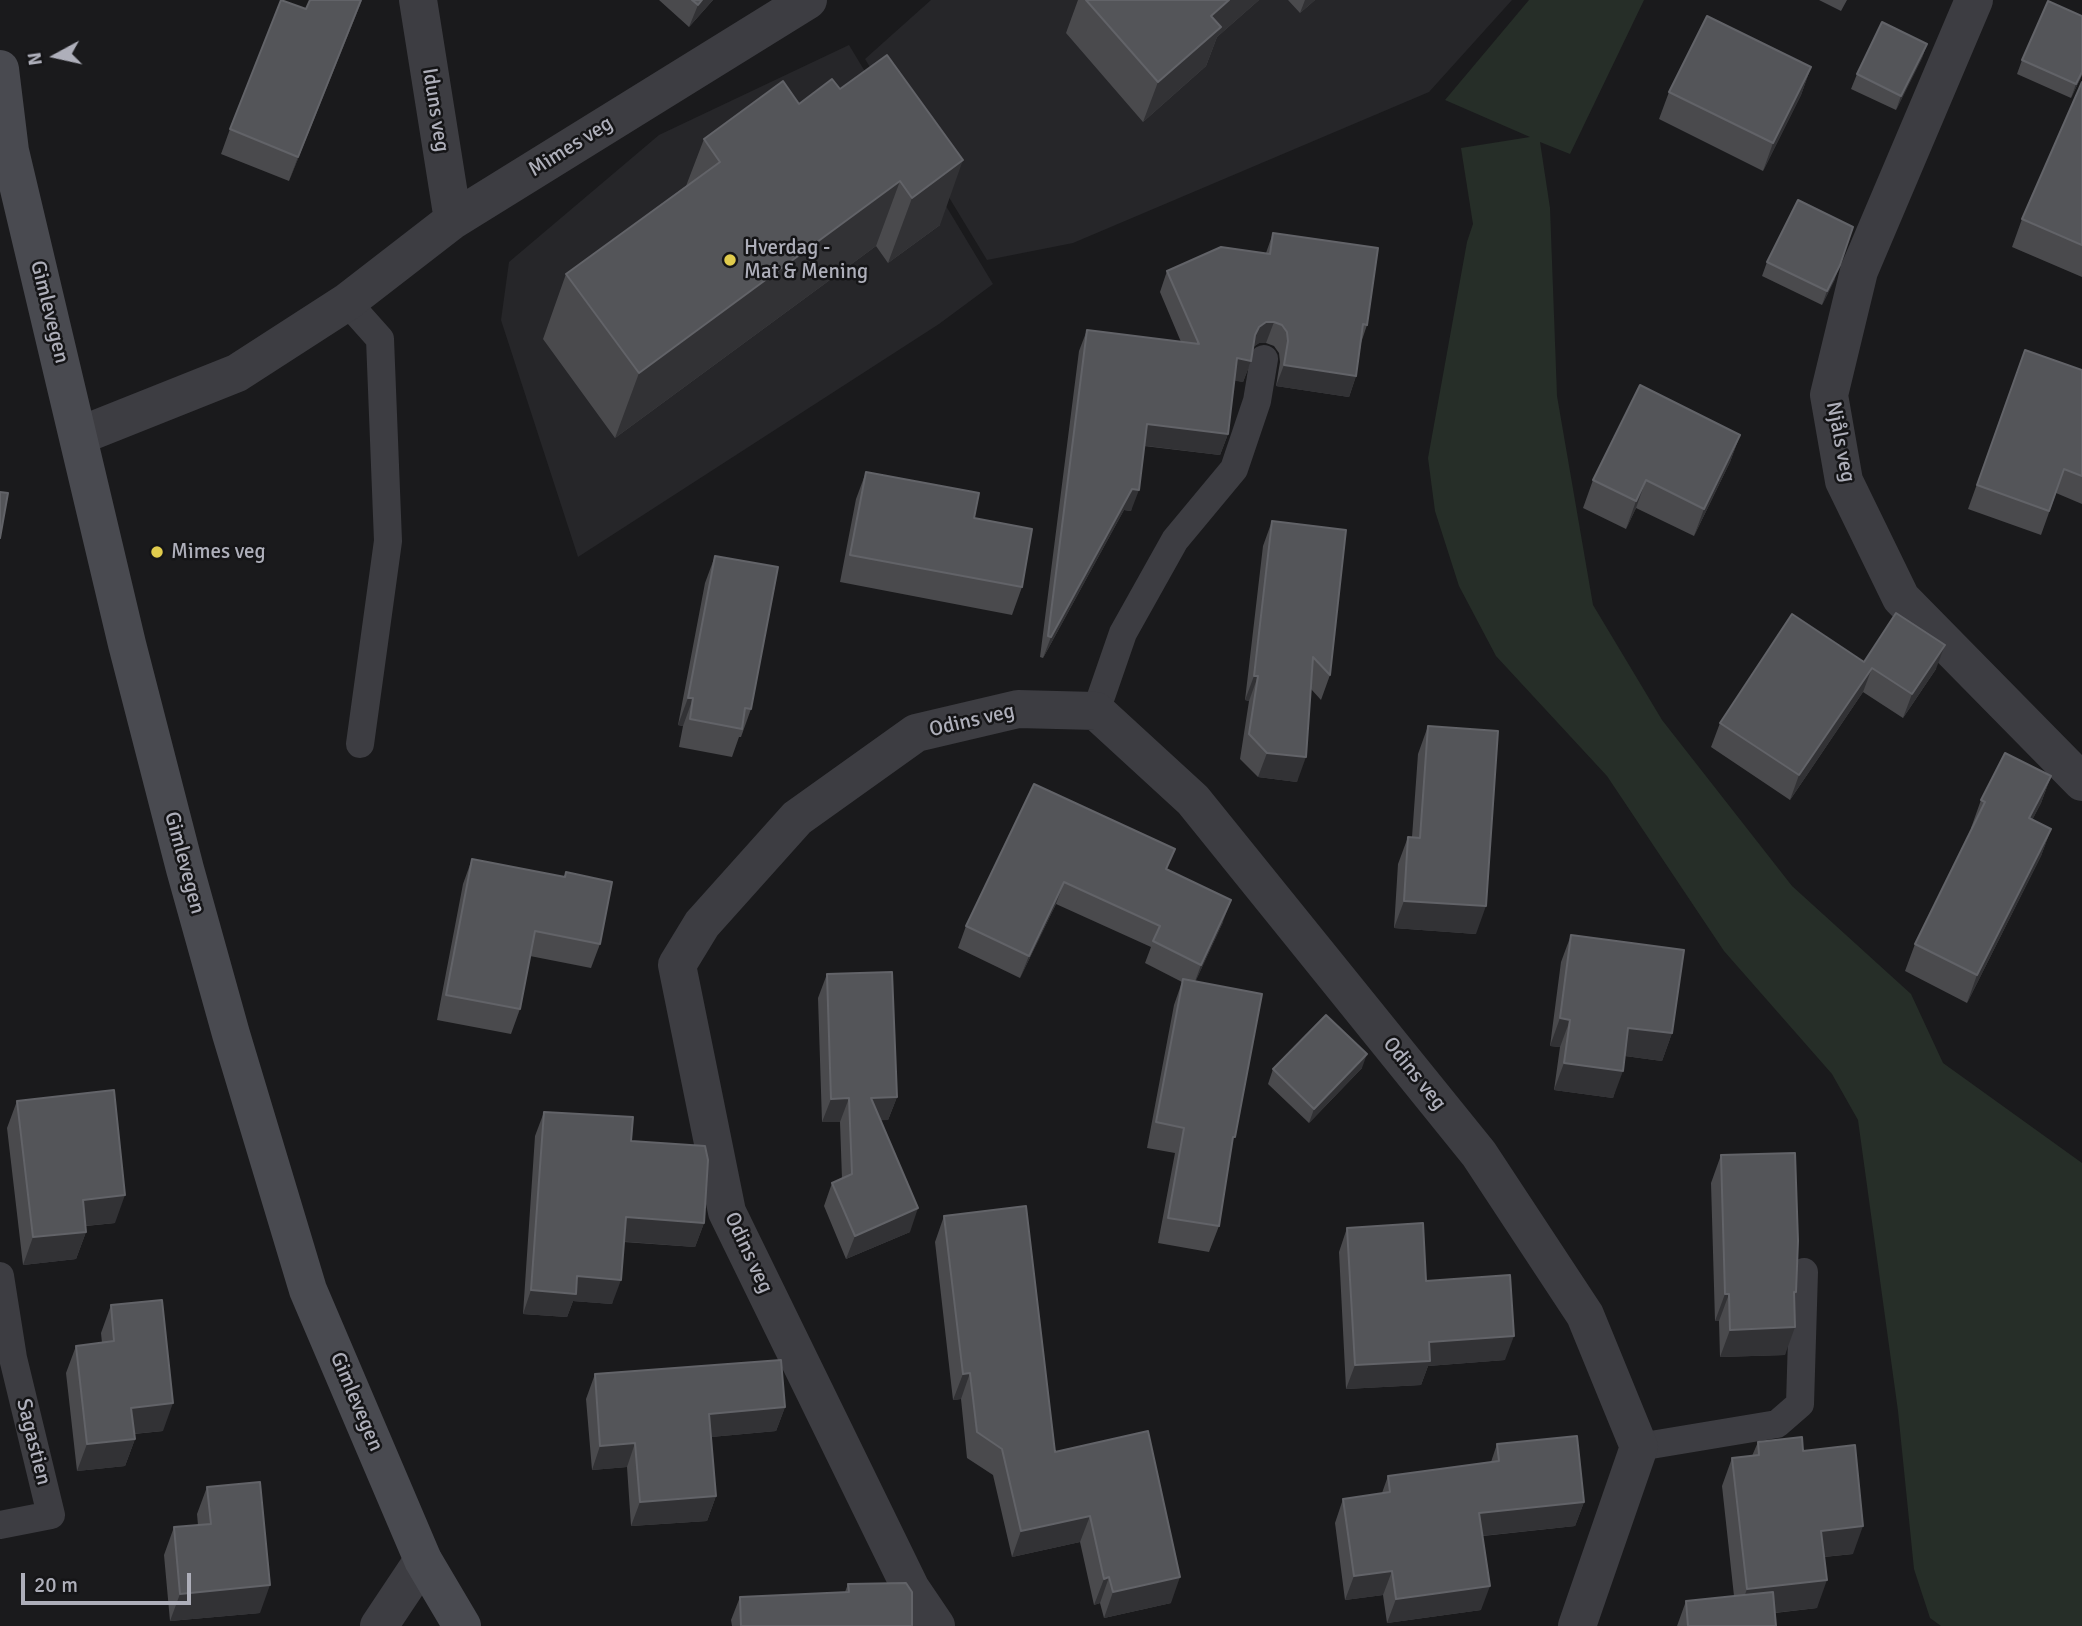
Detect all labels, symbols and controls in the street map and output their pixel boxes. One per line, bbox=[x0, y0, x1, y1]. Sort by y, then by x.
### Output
north arrow bbox=[21, 21, 91, 91]
text: N bbox=[22, 51, 48, 67]
street label: Iduns veg bbox=[416, 66, 454, 154]
street label: Mimes veg bbox=[524, 111, 618, 183]
place label: Hverdag - Mat & Mening bbox=[744, 235, 868, 285]
marker: Hverdag - Mat & Mening bbox=[722, 252, 738, 268]
street label: Gimlevegen bbox=[24, 258, 74, 366]
street label: Njåls veg bbox=[1820, 400, 1860, 484]
place label: Mimes veg bbox=[171, 539, 266, 565]
marker: Mimes veg bbox=[149, 544, 165, 560]
street label: Odins veg bbox=[927, 699, 1017, 743]
street label: Gimlevegen bbox=[158, 809, 210, 917]
street label: Odins veg bbox=[1377, 1032, 1451, 1116]
street label: Odins veg bbox=[718, 1208, 778, 1298]
street label: Gimlevegen bbox=[324, 1349, 388, 1455]
street label: Sagastien bbox=[10, 1396, 56, 1488]
scale bar bbox=[24, 1560, 194, 1604]
text: 20 m bbox=[34, 1572, 78, 1598]

